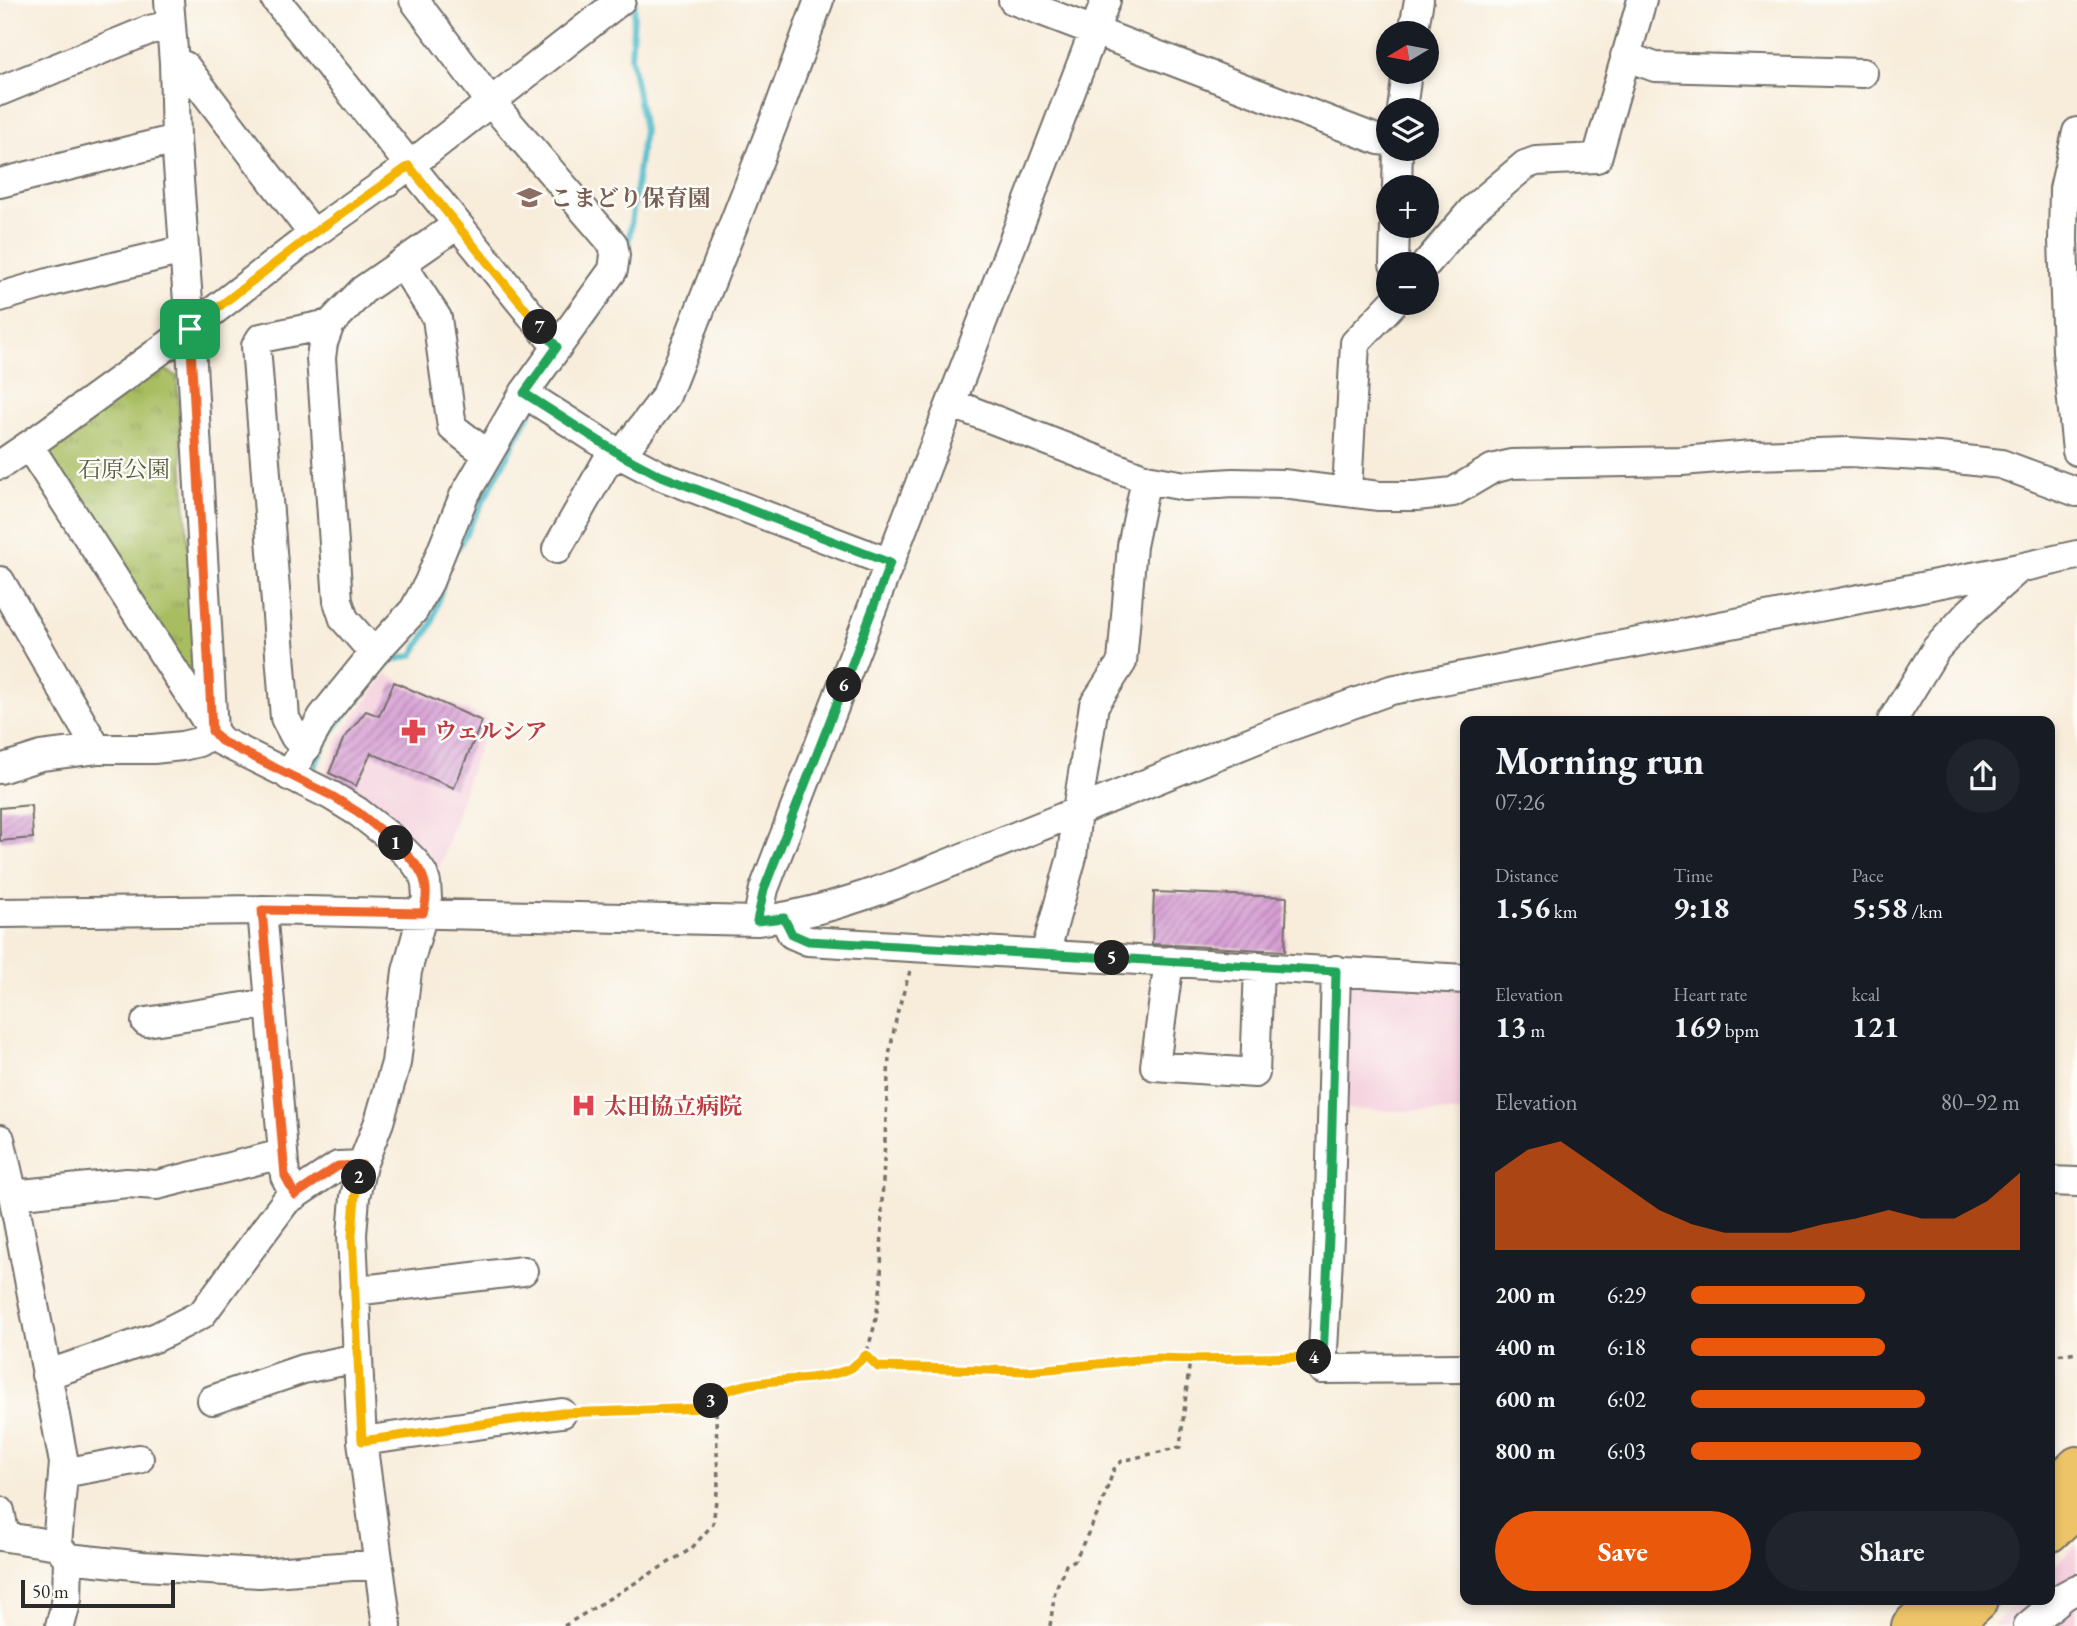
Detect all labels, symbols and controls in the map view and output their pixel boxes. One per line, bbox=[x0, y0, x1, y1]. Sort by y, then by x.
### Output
north arrow bbox=[1376, 21, 1438, 84]
map controls bbox=[1376, 21, 1439, 315]
button: layers bbox=[1376, 98, 1439, 161]
button: + bbox=[1376, 175, 1439, 238]
place label: こまどり保育園 bbox=[550, 183, 711, 213]
school or university icon: こまどり保育園 bbox=[516, 184, 544, 212]
button: − bbox=[1376, 252, 1439, 315]
pin bbox=[160, 299, 220, 359]
icon: arrive bbox=[171, 310, 209, 348]
pin: 7 bbox=[522, 310, 558, 344]
text: 7 bbox=[534, 314, 545, 339]
park label: 石原公園 bbox=[78, 454, 170, 484]
pin: 6 bbox=[826, 668, 862, 702]
text: 6 bbox=[838, 672, 849, 697]
place label: ウェルシア bbox=[434, 716, 548, 746]
pharmacy icon: ウェルシア bbox=[400, 717, 428, 745]
text: Morning run bbox=[1495, 736, 1704, 785]
button: share bbox=[1946, 739, 2020, 813]
text: 07:26 bbox=[1495, 787, 1545, 817]
pin: 1 bbox=[378, 826, 414, 860]
text: 1 bbox=[390, 830, 401, 855]
text: Distance bbox=[1495, 863, 1558, 888]
text: Time bbox=[1673, 863, 1713, 888]
text: Pace bbox=[1852, 863, 1884, 888]
text: 1.56 bbox=[1495, 888, 1550, 927]
text: 9:18 bbox=[1673, 888, 1729, 927]
text: 5:58 bbox=[1852, 888, 1908, 927]
text: km bbox=[1550, 899, 1578, 924]
text: /km bbox=[1908, 899, 1943, 924]
pin: 5 bbox=[1094, 940, 1130, 976]
text: 5 bbox=[1106, 945, 1117, 970]
text: Elevation bbox=[1495, 982, 1563, 1007]
text: Heart rate bbox=[1673, 982, 1747, 1007]
text: kcal bbox=[1852, 982, 1880, 1007]
text: 13 bbox=[1495, 1007, 1527, 1046]
text: 169 bbox=[1673, 1007, 1721, 1046]
text: 121 bbox=[1852, 1007, 1899, 1046]
text: m bbox=[1527, 1018, 1545, 1043]
text: bpm bbox=[1721, 1018, 1759, 1043]
text: Elevation bbox=[1495, 1087, 1578, 1117]
text: 80–92 m bbox=[1941, 1087, 2020, 1117]
place label: 太田協立病院 bbox=[604, 1091, 742, 1121]
hospital icon: 太田協立病院 bbox=[570, 1092, 598, 1120]
pin: 2 bbox=[342, 1160, 376, 1194]
text: 2 bbox=[353, 1164, 364, 1189]
text: 200 m bbox=[1495, 1280, 1556, 1310]
text: 6:29 bbox=[1607, 1280, 1646, 1310]
text: 400 m bbox=[1495, 1332, 1556, 1362]
text: 6:18 bbox=[1607, 1332, 1646, 1362]
pin: 4 bbox=[1296, 1340, 1332, 1374]
text: 4 bbox=[1308, 1344, 1319, 1369]
pin: 3 bbox=[694, 1384, 728, 1418]
text: 600 m bbox=[1495, 1384, 1556, 1414]
text: 6:02 bbox=[1607, 1384, 1646, 1414]
text: 3 bbox=[705, 1388, 716, 1413]
text: 800 m bbox=[1495, 1436, 1556, 1466]
text: 6:03 bbox=[1607, 1436, 1646, 1466]
button: Save bbox=[1495, 1511, 1751, 1591]
button: Share bbox=[1765, 1511, 2020, 1591]
scale bar bbox=[21, 1577, 175, 1609]
text: 50 m bbox=[32, 1579, 69, 1604]

